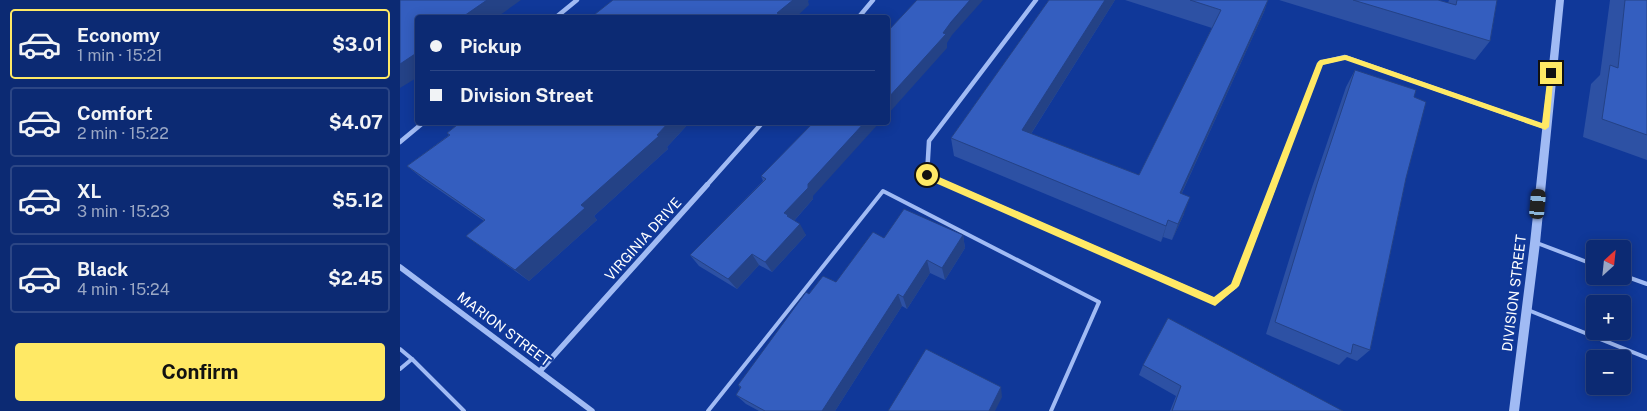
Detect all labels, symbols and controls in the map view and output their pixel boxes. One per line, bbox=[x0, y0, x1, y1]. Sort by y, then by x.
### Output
icon: car bbox=[17, 22, 62, 67]
text: Economy bbox=[77, 24, 160, 46]
text: $3.01 bbox=[332, 33, 383, 55]
text: Pickup bbox=[460, 35, 522, 57]
text: 1 min · 15:21 bbox=[77, 46, 163, 65]
route end bbox=[1540, 62, 1562, 84]
text: Division Street bbox=[460, 84, 593, 106]
icon: car bbox=[17, 100, 62, 145]
text: Comfort bbox=[77, 102, 153, 124]
text: $4.07 bbox=[329, 111, 383, 133]
text: 2 min · 15:22 bbox=[77, 124, 169, 143]
route start bbox=[916, 164, 938, 186]
icon: car bbox=[17, 178, 62, 223]
text: XL bbox=[77, 180, 102, 202]
car bbox=[1529, 188, 1546, 220]
text: $5.12 bbox=[332, 189, 383, 211]
street label: VIRGINIA DRIVE bbox=[602, 194, 684, 284]
text: 3 min · 15:23 bbox=[77, 202, 170, 221]
street label: DIVISION STREET bbox=[1499, 234, 1529, 352]
north arrow bbox=[1586, 240, 1631, 285]
map controls bbox=[1586, 240, 1631, 395]
icon: car bbox=[17, 256, 62, 301]
text: Black bbox=[77, 258, 128, 280]
text: $2.45 bbox=[328, 267, 383, 289]
text: 4 min · 15:24 bbox=[77, 280, 170, 299]
street label: MARION STREET bbox=[454, 289, 554, 369]
button: + bbox=[1586, 295, 1631, 340]
button: Confirm bbox=[15, 343, 385, 401]
button: − bbox=[1586, 350, 1631, 395]

